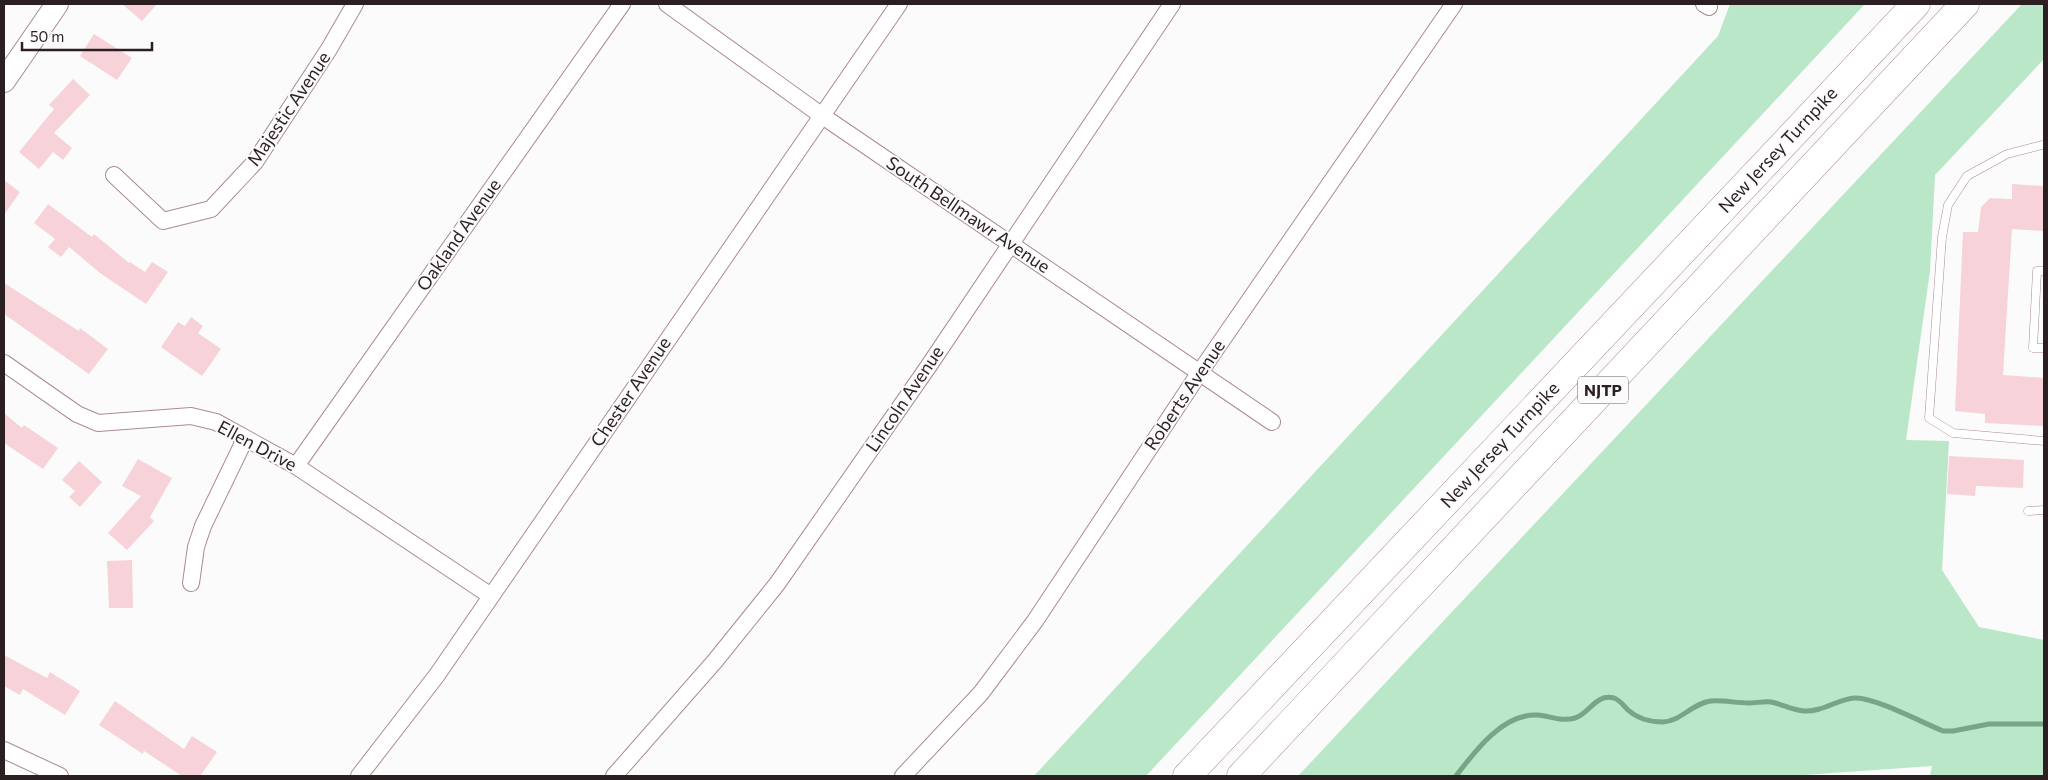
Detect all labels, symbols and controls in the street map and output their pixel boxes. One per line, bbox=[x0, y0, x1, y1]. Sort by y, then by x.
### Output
scale bar bbox=[22, 20, 152, 52]
text: 50 m bbox=[30, 27, 64, 45]
street label: Majestic Avenue bbox=[242, 47, 334, 170]
street label: New Jersey Turnpike bbox=[1713, 82, 1841, 217]
street label: South Bellmawr Avenue bbox=[883, 151, 1055, 277]
street label: Oakland Avenue bbox=[411, 174, 505, 295]
street label: Chester Avenue bbox=[585, 332, 675, 451]
street label: Roberts Avenue bbox=[1139, 335, 1229, 454]
street label: Lincoln Avenue bbox=[861, 341, 948, 456]
road number: NJTP bbox=[1578, 376, 1628, 404]
street label: New Jersey Turnpike bbox=[1435, 377, 1563, 512]
street label: Ellen Drive bbox=[214, 415, 301, 475]

